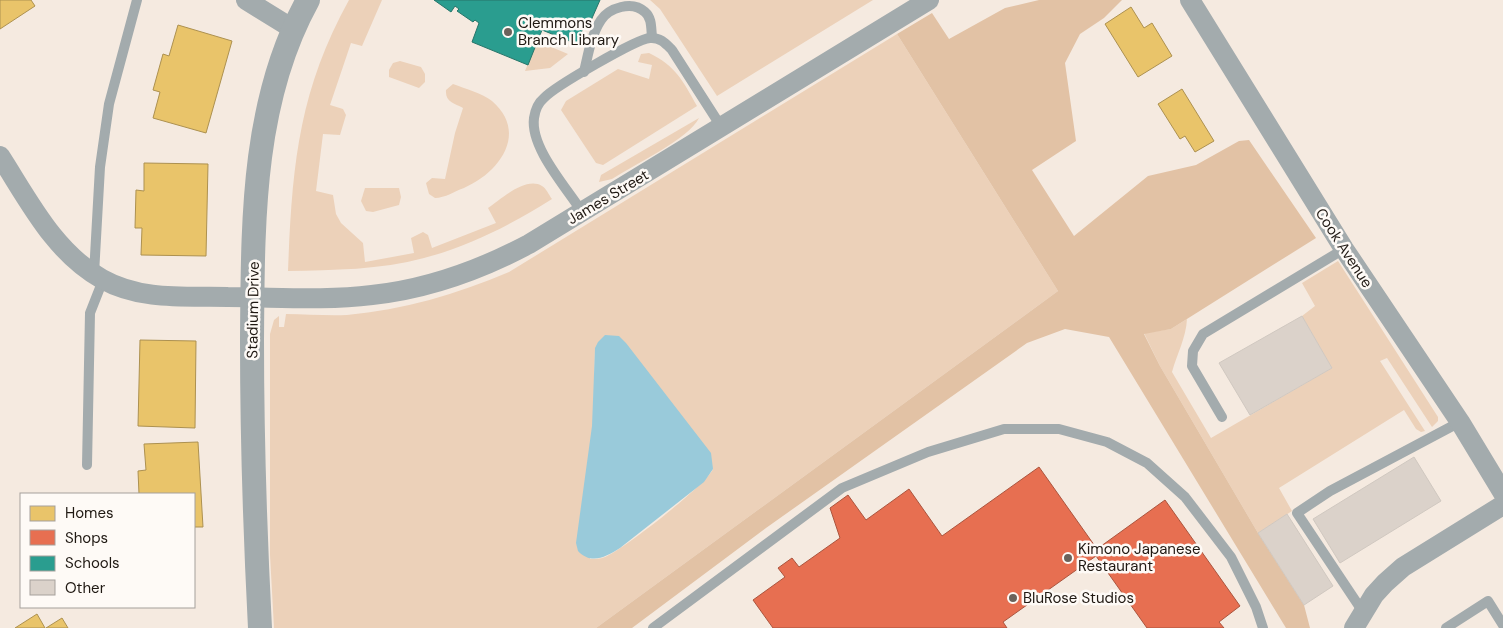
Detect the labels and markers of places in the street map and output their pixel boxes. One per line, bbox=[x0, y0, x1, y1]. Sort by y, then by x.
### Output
place label: Clemmons Branch Library bbox=[518, 13, 620, 50]
marker: Clemmons Branch Library bbox=[502, 26, 514, 38]
place label: Kimono Japanese Restaurant bbox=[1078, 539, 1201, 576]
marker: Kimono Japanese Restaurant bbox=[1062, 552, 1074, 564]
place label: BluRose Studios bbox=[1023, 588, 1134, 608]
marker: BluRose Studios bbox=[1007, 592, 1019, 604]

